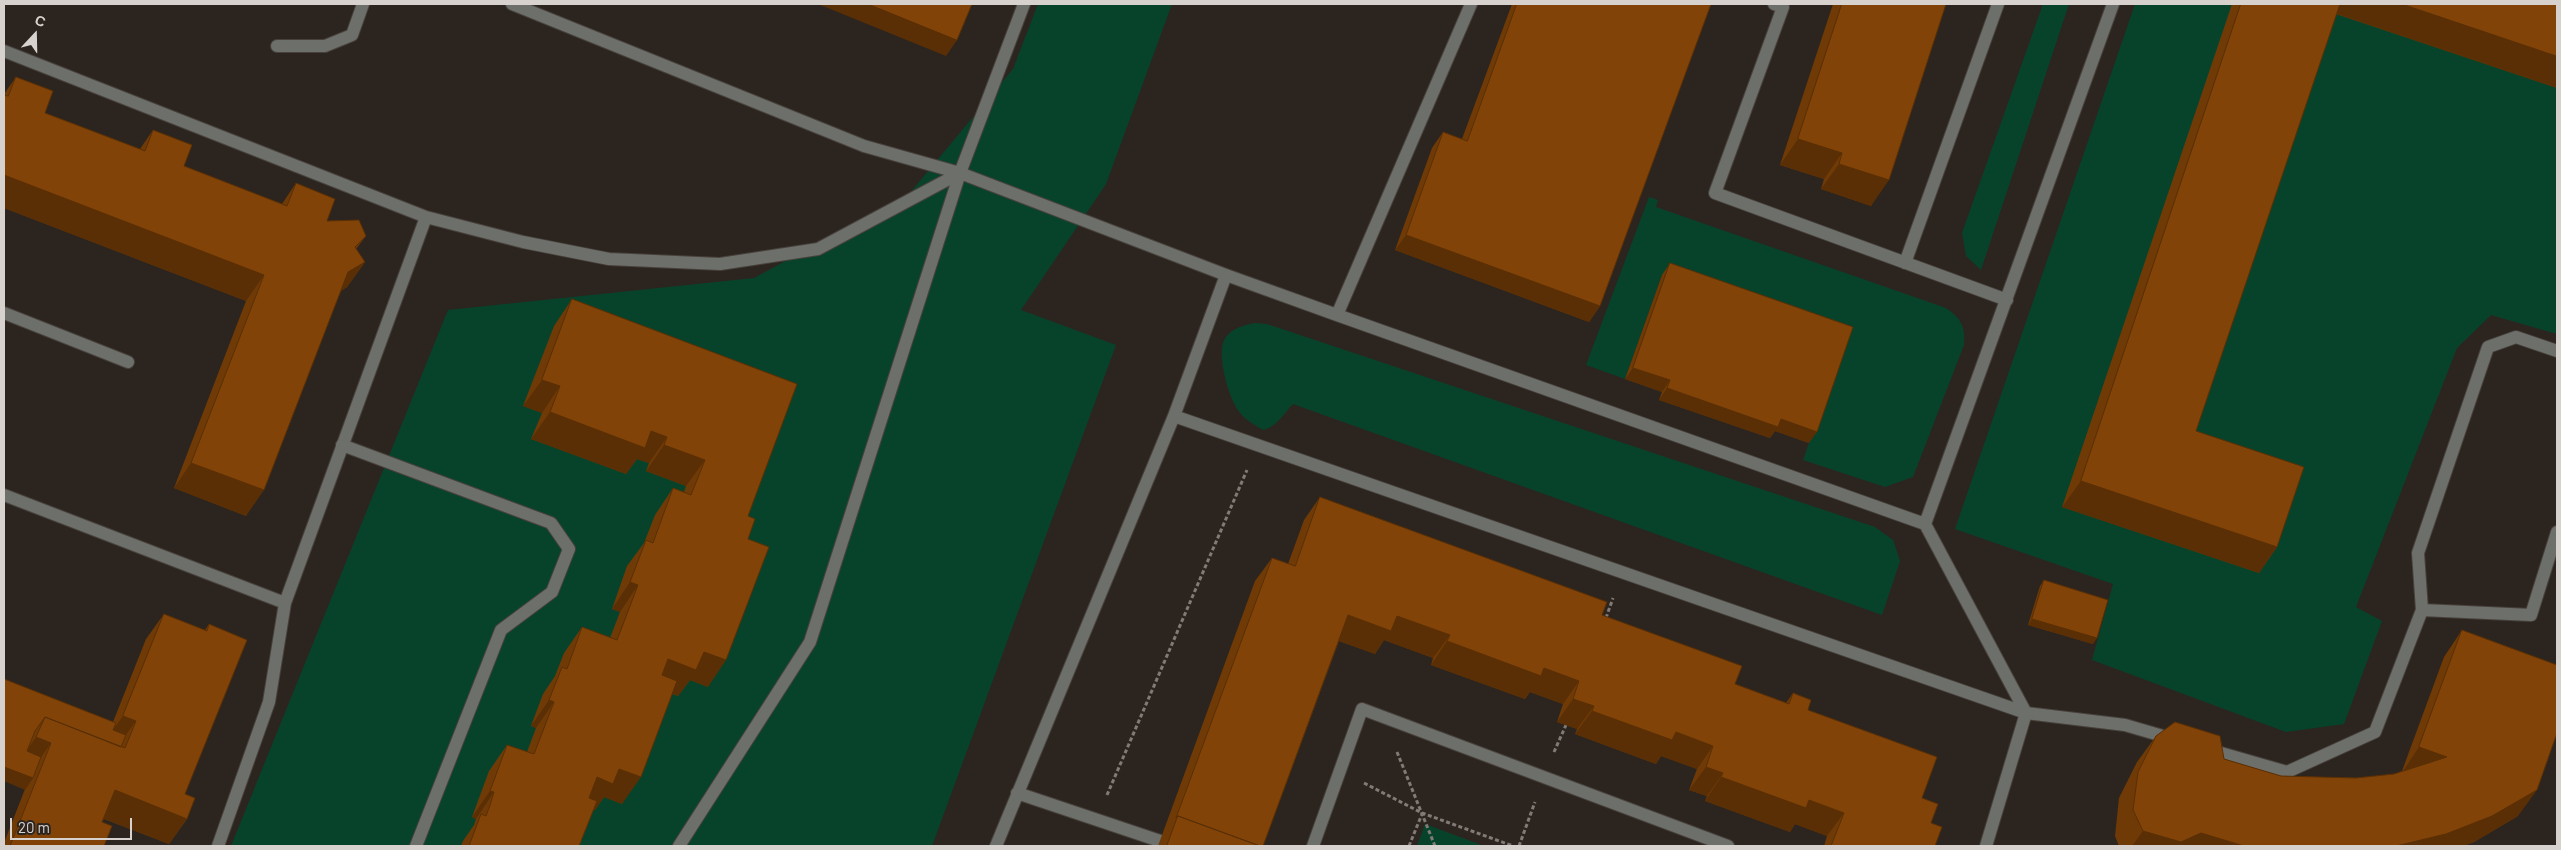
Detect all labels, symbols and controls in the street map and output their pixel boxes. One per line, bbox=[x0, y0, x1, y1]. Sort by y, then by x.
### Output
north arrow bbox=[10, 10, 60, 60]
text: С bbox=[33, 11, 48, 30]
scale bar bbox=[12, 808, 135, 840]
text: 20 m bbox=[18, 818, 50, 836]

